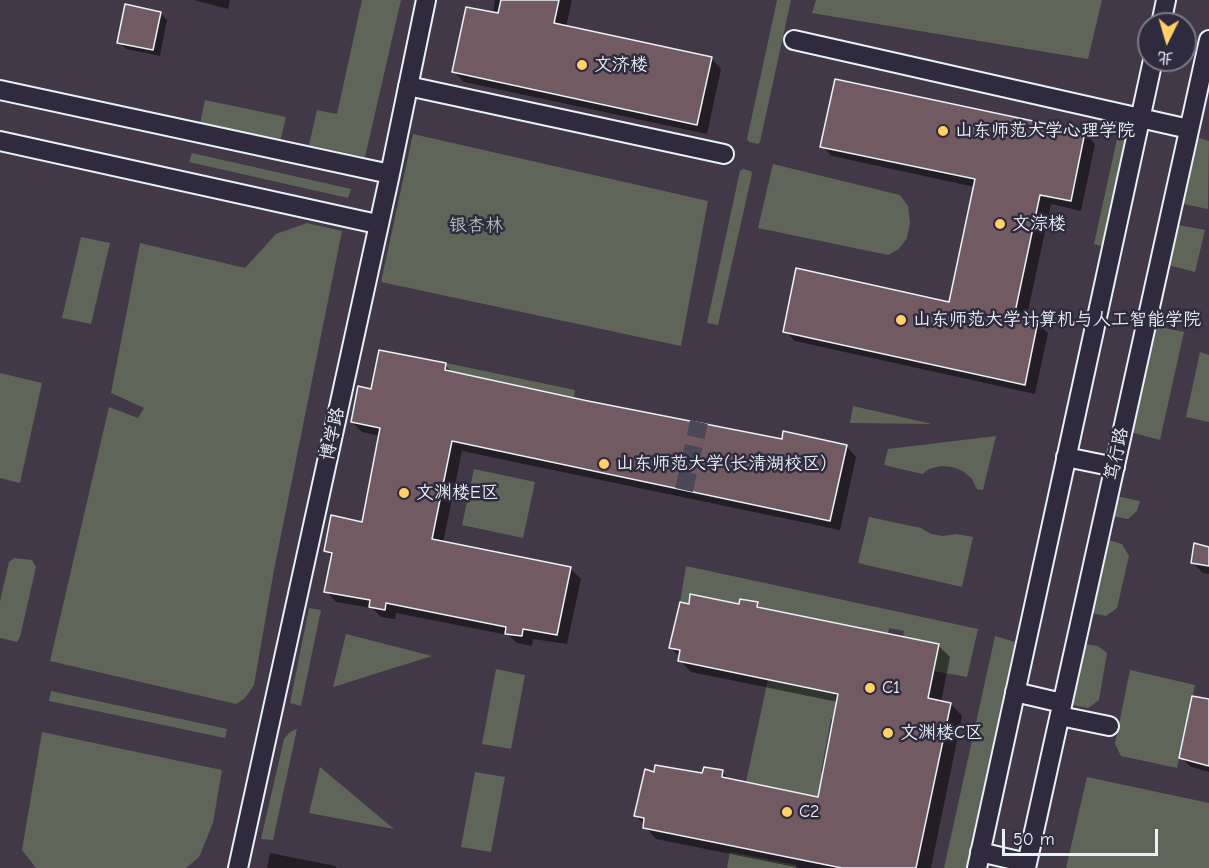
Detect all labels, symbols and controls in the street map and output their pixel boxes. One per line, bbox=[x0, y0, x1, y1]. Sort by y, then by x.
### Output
north arrow bbox=[1137, 12, 1197, 72]
text: 北 bbox=[1157, 48, 1174, 68]
place label: 文济楼 bbox=[594, 54, 648, 76]
marker: 文济楼 bbox=[575, 58, 589, 72]
place label: 山东师范大学心理学院 bbox=[955, 120, 1135, 142]
marker: 山东师范大学心理学院 bbox=[936, 124, 950, 138]
place label: 文淙楼 bbox=[1012, 213, 1066, 235]
park label: 银杏林 bbox=[449, 215, 503, 237]
marker: 文淙楼 bbox=[993, 217, 1007, 231]
place label: 山东师范大学计算机与人工智能学院 bbox=[913, 309, 1201, 331]
marker: 山东师范大学计算机与人工智能学院 bbox=[894, 313, 908, 327]
street label: 博学路 bbox=[317, 405, 349, 463]
street label: 笃行路 bbox=[1101, 425, 1133, 483]
place label: 山东师范大学(长清湖校区) bbox=[616, 453, 826, 475]
marker: 山东师范大学(长清湖校区) bbox=[597, 457, 611, 471]
place label: 文渊楼E区 bbox=[416, 482, 499, 504]
marker: 文渊楼E区 bbox=[397, 486, 411, 500]
place label: C1 bbox=[882, 677, 900, 699]
marker: C1 bbox=[863, 681, 877, 695]
place label: 文渊楼C区 bbox=[900, 722, 983, 744]
marker: 文渊楼C区 bbox=[881, 726, 895, 740]
place label: C2 bbox=[799, 801, 819, 823]
marker: C2 bbox=[780, 805, 794, 819]
scale bar bbox=[1005, 817, 1161, 855]
text: 50 m bbox=[1013, 829, 1055, 850]

